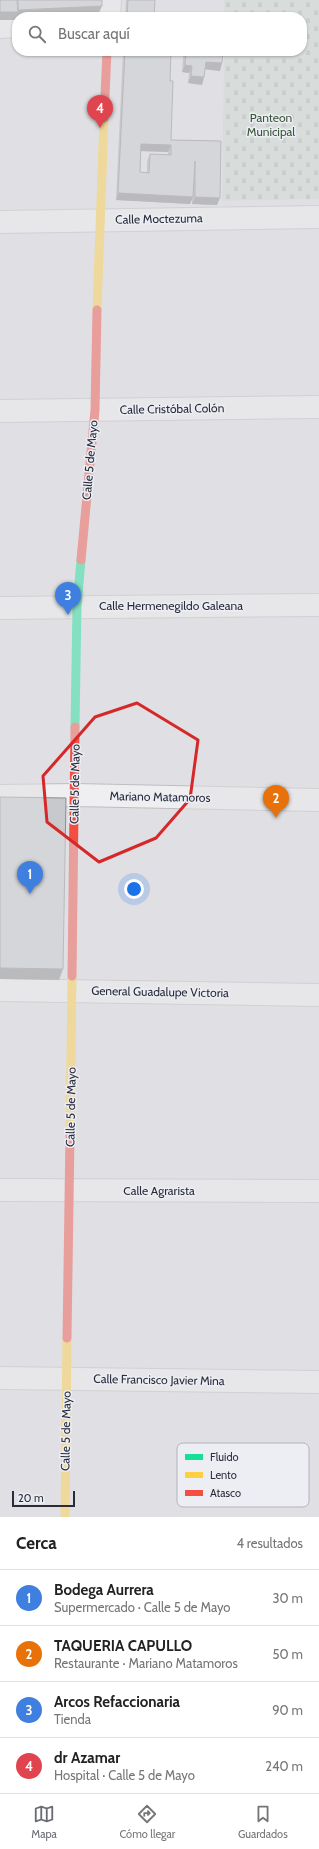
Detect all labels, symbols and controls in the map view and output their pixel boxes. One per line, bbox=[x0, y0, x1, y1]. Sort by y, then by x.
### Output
search box bbox=[12, 12, 307, 56]
icon: search bbox=[26, 23, 48, 45]
text: Buscar aquí bbox=[58, 25, 130, 43]
pin: 4 bbox=[87, 95, 113, 128]
park label: Panteon Municipal bbox=[247, 110, 295, 139]
street label: Calle Moctezuma bbox=[115, 210, 203, 227]
street label: Calle Cristóbal Colón bbox=[120, 400, 225, 417]
street label: Calle 5 de Mayo bbox=[79, 419, 100, 500]
pin: 3 bbox=[55, 582, 81, 615]
street label: Calle Hermenegildo Galeana bbox=[99, 598, 243, 613]
street label: Calle 5 de Mayo bbox=[66, 743, 83, 824]
pin: 2 bbox=[263, 785, 289, 818]
street label: Mariano Matamoros bbox=[109, 788, 211, 805]
pin: 1 bbox=[17, 861, 43, 894]
your location bbox=[124, 879, 144, 899]
street label: General Guadalupe Victoria bbox=[91, 983, 229, 1000]
street label: Calle 5 de Mayo bbox=[62, 1066, 79, 1147]
street label: Calle Agrarista bbox=[123, 1183, 195, 1198]
street label: Calle Francisco Javier Mina bbox=[93, 1371, 225, 1388]
street label: Calle 5 de Mayo bbox=[57, 1390, 74, 1471]
legend bbox=[177, 1443, 309, 1507]
text: Fluido bbox=[210, 1450, 239, 1464]
text: Lento bbox=[210, 1468, 237, 1482]
text: Atasco bbox=[210, 1486, 241, 1500]
scale bar bbox=[12, 1489, 75, 1508]
text: 20 m bbox=[18, 1491, 44, 1505]
text: Cerca bbox=[16, 1533, 57, 1553]
text: 4 resultados bbox=[236, 1535, 303, 1551]
text: Bodega Aurrera bbox=[54, 1581, 154, 1599]
text: 1 bbox=[27, 1590, 31, 1606]
text: 30 m bbox=[273, 1590, 303, 1606]
text: Supermercado · Calle 5 de Mayo bbox=[54, 1599, 230, 1615]
text: TAQUERIA CAPULLO bbox=[54, 1637, 192, 1655]
text: 2 bbox=[26, 1646, 32, 1662]
text: 50 m bbox=[273, 1646, 303, 1662]
text: Restaurante · Mariano Matamoros bbox=[54, 1655, 238, 1671]
text: Arcos Refaccionaria bbox=[54, 1693, 180, 1711]
text: 3 bbox=[25, 1702, 33, 1718]
text: 90 m bbox=[272, 1702, 303, 1718]
text: Tienda bbox=[54, 1711, 91, 1727]
text: dr Azamar bbox=[54, 1749, 120, 1767]
text: 4 bbox=[25, 1758, 33, 1774]
text: 240 m bbox=[265, 1758, 303, 1774]
text: Hospital · Calle 5 de Mayo bbox=[54, 1767, 195, 1783]
tab: Mapa bbox=[31, 1803, 57, 1841]
tab: Cómo llegar bbox=[119, 1803, 175, 1841]
tab: Guardados bbox=[238, 1803, 288, 1841]

